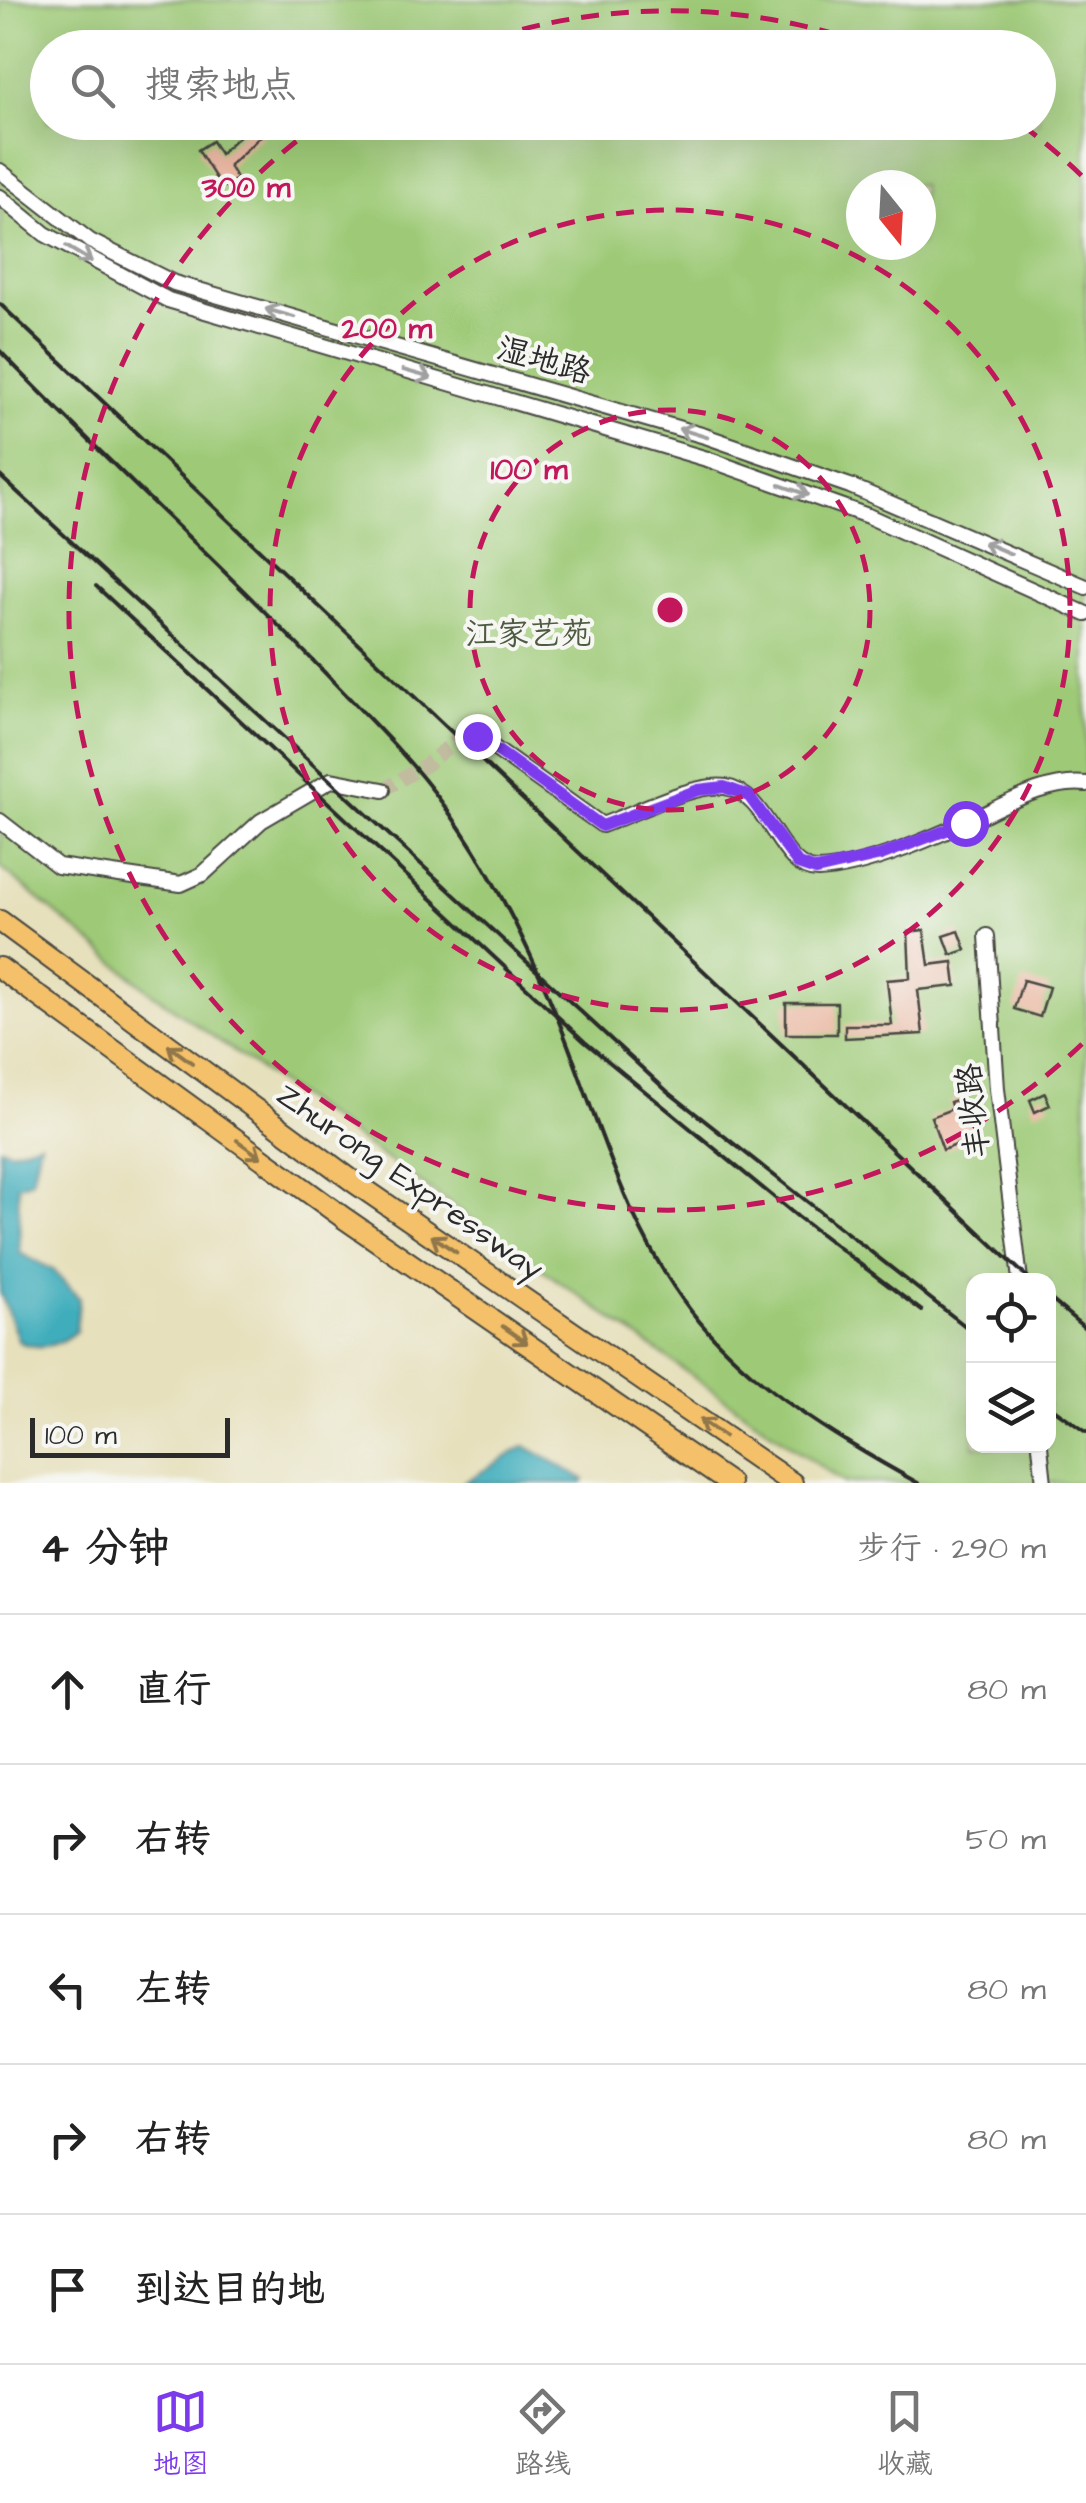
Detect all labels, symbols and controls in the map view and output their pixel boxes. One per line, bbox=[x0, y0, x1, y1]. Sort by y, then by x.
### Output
search box bbox=[30, 30, 1056, 140]
icon: search bbox=[65, 58, 120, 113]
text: 搜索地点 bbox=[145, 60, 297, 112]
text: 300 m bbox=[201, 167, 291, 209]
north arrow bbox=[846, 170, 936, 260]
one-way arrow bbox=[64, 244, 93, 264]
one-way arrow bbox=[265, 303, 296, 321]
text: 200 m bbox=[341, 308, 433, 350]
street label: 湿地路 bbox=[492, 326, 596, 396]
one-way arrow bbox=[401, 366, 432, 384]
one-way arrow bbox=[678, 423, 710, 441]
text: 100 m bbox=[490, 449, 568, 491]
one-way arrow bbox=[778, 482, 809, 500]
one-way arrow bbox=[982, 538, 1013, 556]
centre of rings bbox=[652, 592, 688, 628]
park label: 江家艺苑 bbox=[465, 612, 593, 657]
route end bbox=[455, 714, 501, 760]
route start bbox=[943, 801, 989, 847]
one-way arrow bbox=[167, 1044, 194, 1065]
street label: 丰收路 bbox=[947, 1061, 1001, 1161]
street label: Zhurong Expressway bbox=[267, 1073, 553, 1291]
one-way arrow bbox=[235, 1138, 262, 1159]
one-way arrow bbox=[431, 1234, 458, 1255]
map controls bbox=[966, 1273, 1056, 1453]
button: locate bbox=[966, 1273, 1056, 1363]
one-way arrow bbox=[500, 1324, 528, 1345]
button: layers bbox=[966, 1363, 1056, 1453]
scale bar bbox=[30, 1413, 230, 1458]
text: 100 m bbox=[45, 1416, 117, 1455]
one-way arrow bbox=[699, 1418, 726, 1439]
text: 4 分钟 bbox=[40, 1520, 169, 1578]
text: 步行 · 290 m bbox=[857, 1526, 1046, 1571]
icon: ahead bbox=[40, 1662, 95, 1717]
text: 直行 bbox=[135, 1664, 211, 1716]
text: 80 m bbox=[967, 1667, 1046, 1712]
icon: right bbox=[40, 1812, 95, 1867]
text: 右转 bbox=[135, 1814, 211, 1866]
text: 50 m bbox=[965, 1817, 1046, 1862]
icon: left bbox=[40, 1962, 95, 2017]
text: 左转 bbox=[135, 1964, 211, 2016]
text: 80 m bbox=[967, 1967, 1046, 2012]
icon: right bbox=[40, 2112, 95, 2167]
text: 右转 bbox=[135, 2114, 211, 2166]
text: 80 m bbox=[967, 2117, 1046, 2162]
icon: arrive bbox=[40, 2262, 95, 2317]
text: 到达目的地 bbox=[135, 2264, 325, 2316]
tab: 地图 bbox=[153, 2384, 209, 2484]
tab: 路线 bbox=[515, 2384, 571, 2484]
tab: 收藏 bbox=[877, 2384, 933, 2484]

